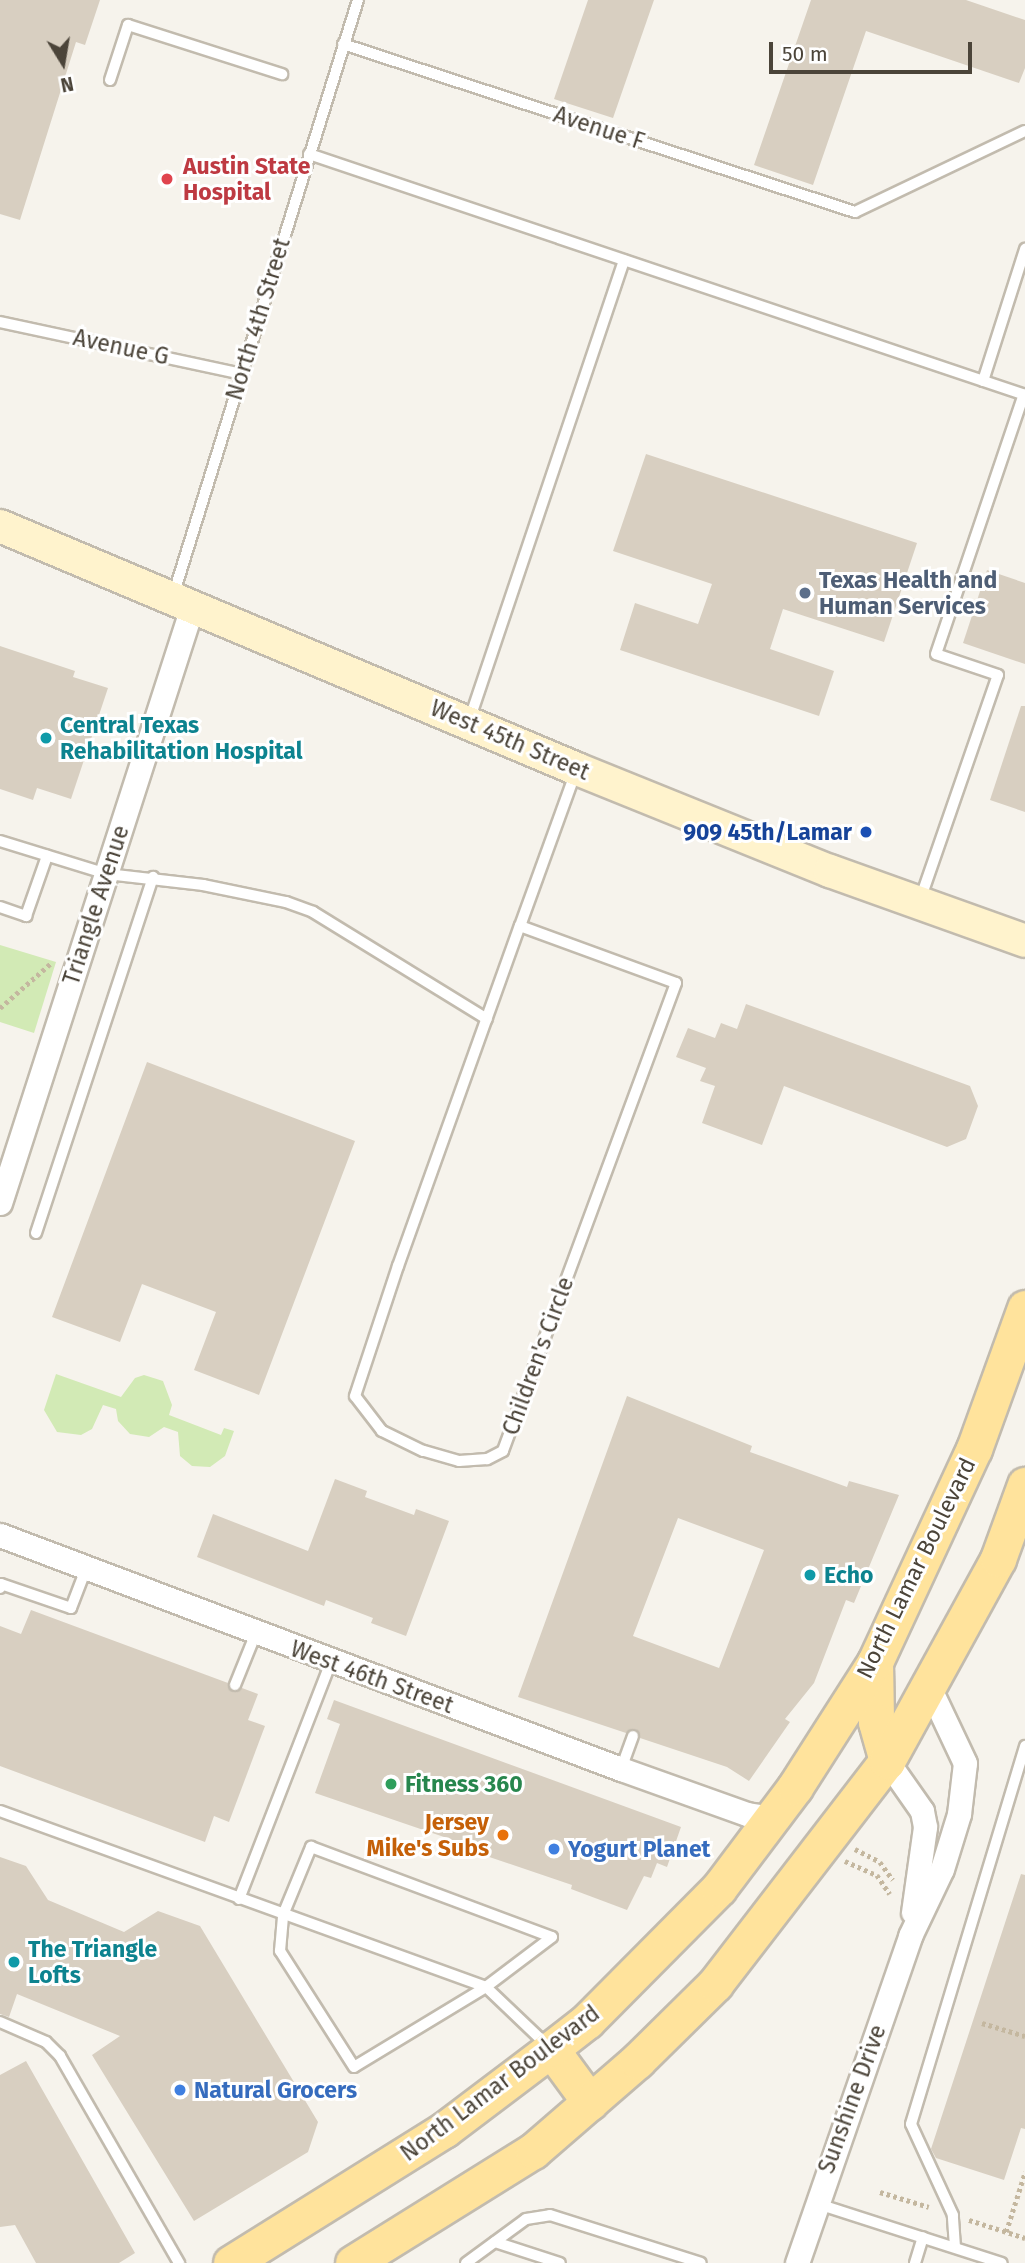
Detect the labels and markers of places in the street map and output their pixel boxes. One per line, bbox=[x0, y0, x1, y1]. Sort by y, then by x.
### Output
place label: Austin State Hospital bbox=[183, 152, 310, 206]
marker: Austin State Hospital bbox=[157, 169, 177, 189]
place label: Texas Health and Human Services bbox=[819, 566, 997, 620]
marker: Texas Health and Human Services bbox=[797, 585, 813, 601]
place label: Central Texas Rehabilitation Hospital bbox=[60, 711, 303, 765]
marker: Central Texas Rehabilitation Hospital bbox=[38, 730, 54, 746]
place label: 909 45th/Lamar bbox=[683, 818, 852, 846]
marker: 909 45th/Lamar bbox=[858, 824, 874, 840]
place label: Echo bbox=[824, 1561, 873, 1589]
marker: Echo bbox=[802, 1567, 818, 1583]
place label: Fitness 360 bbox=[405, 1770, 523, 1798]
marker: Fitness 360 bbox=[383, 1776, 399, 1792]
place label: Jersey Mike's Subs bbox=[367, 1808, 489, 1862]
marker: Jersey Mike's Subs bbox=[495, 1827, 511, 1843]
place label: Yogurt Planet bbox=[568, 1835, 710, 1863]
marker: Yogurt Planet bbox=[546, 1841, 562, 1857]
place label: The Triangle Lofts bbox=[28, 1935, 157, 1989]
marker: The Triangle Lofts bbox=[6, 1954, 22, 1970]
place label: Natural Grocers bbox=[194, 2076, 357, 2104]
marker: Natural Grocers bbox=[172, 2082, 188, 2098]

